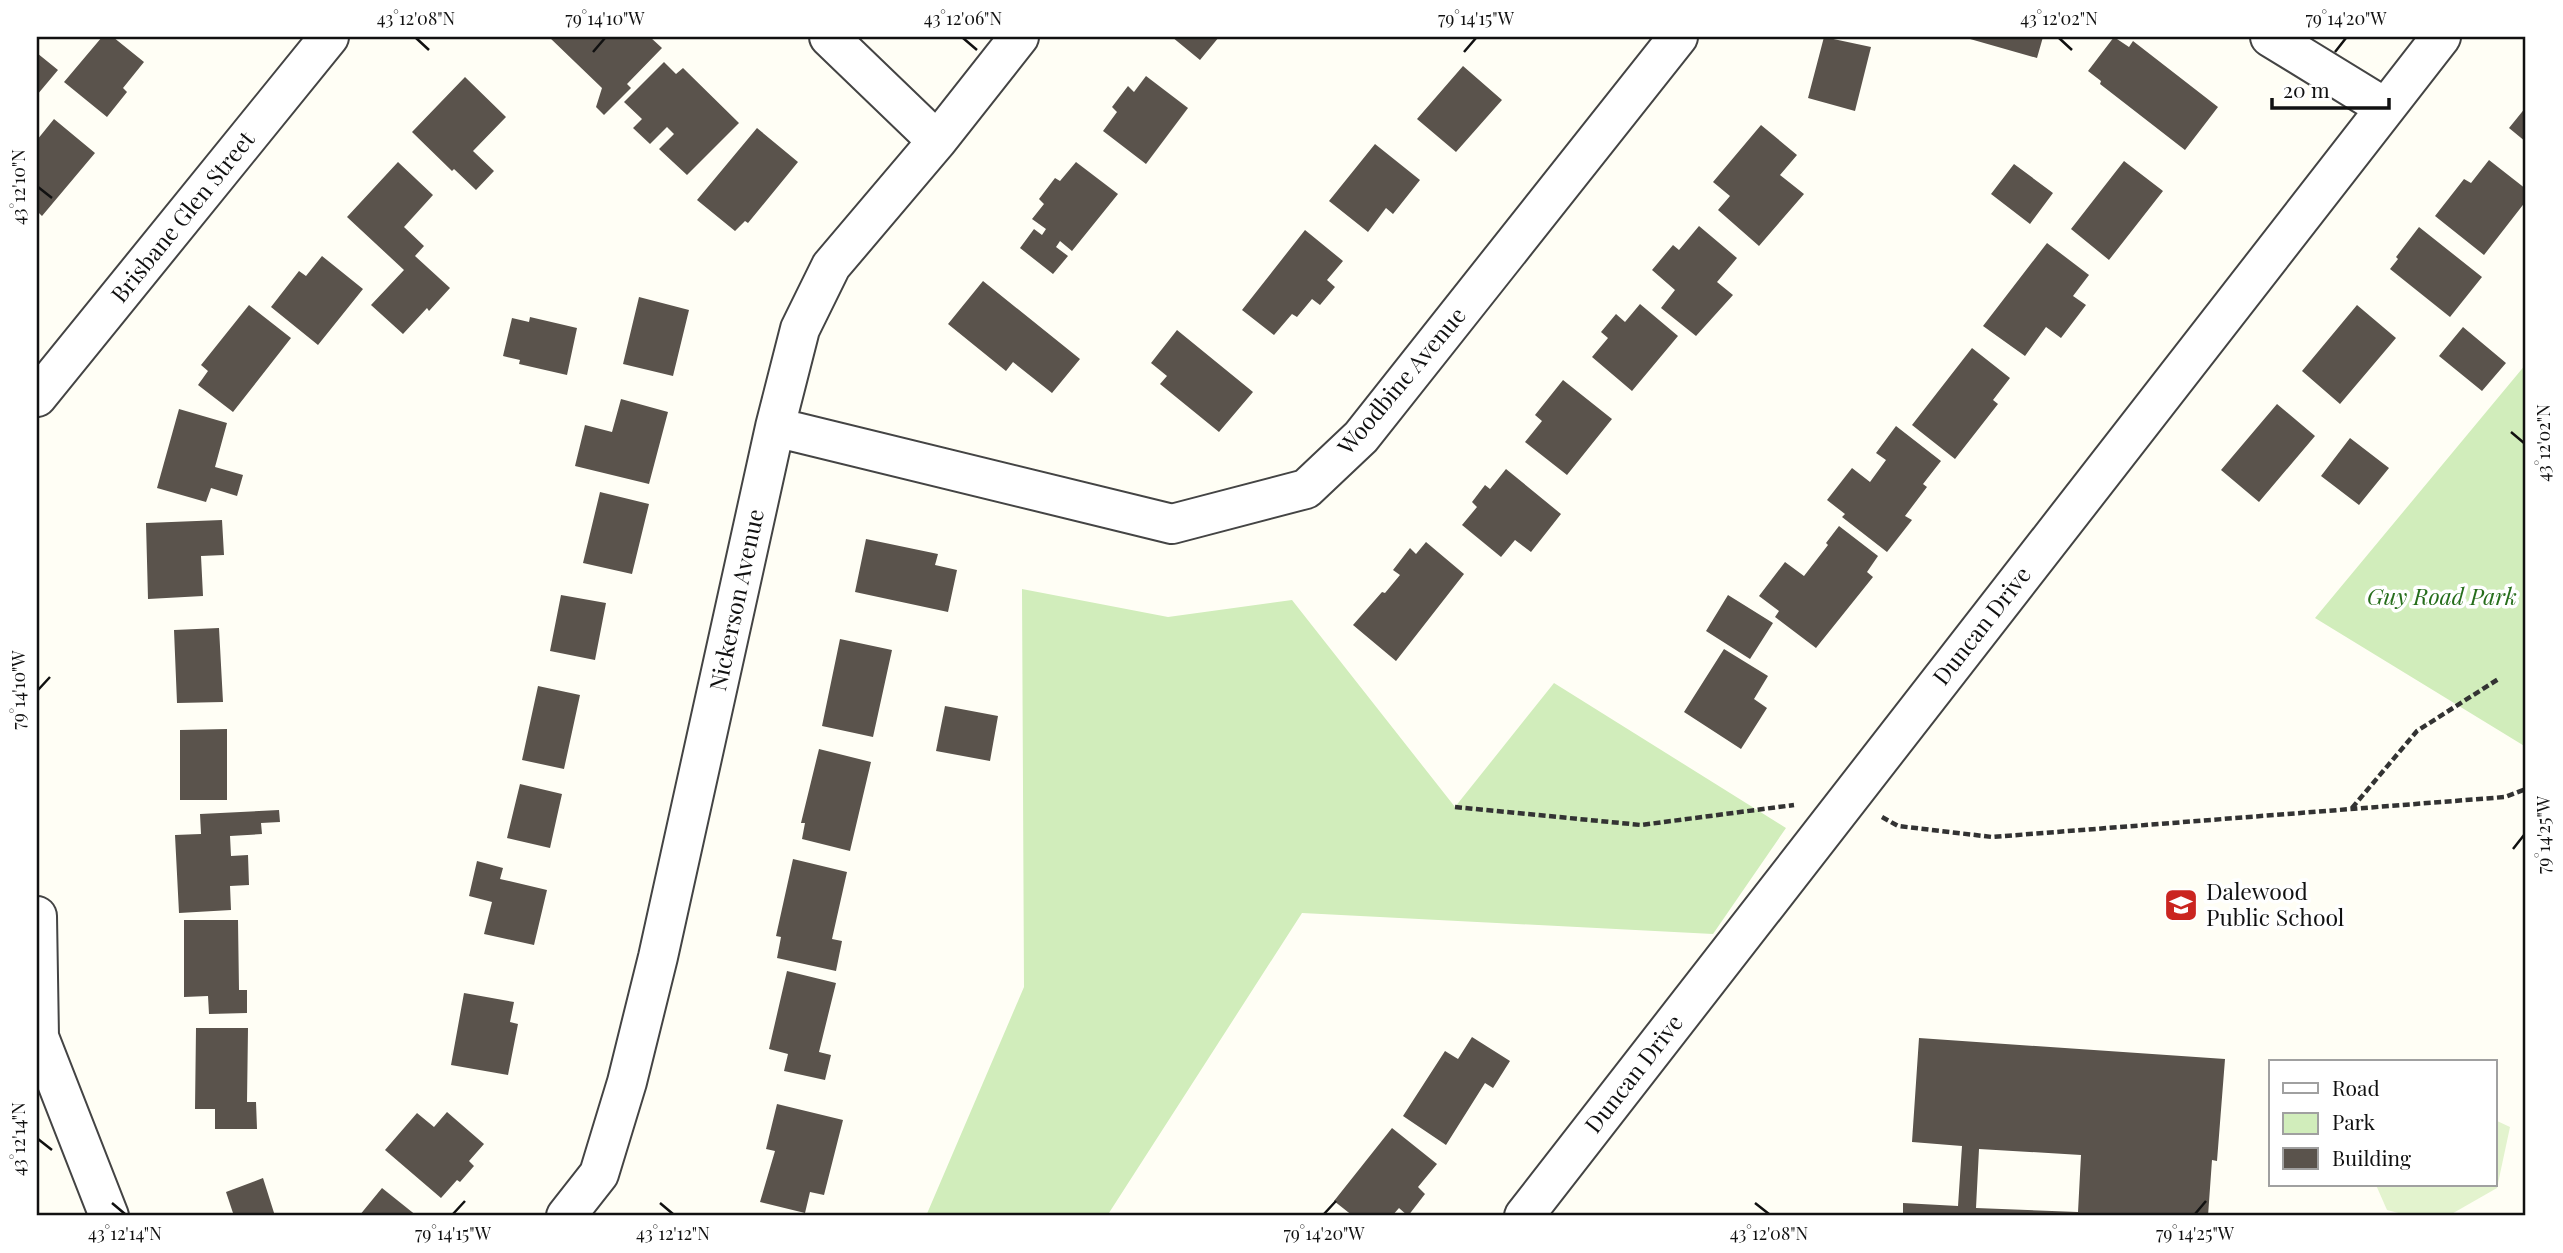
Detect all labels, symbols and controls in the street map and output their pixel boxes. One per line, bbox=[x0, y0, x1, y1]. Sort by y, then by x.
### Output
text: 43°12'08"N bbox=[377, 6, 456, 30]
text: 79°14'10"W bbox=[565, 6, 645, 30]
text: 43°12'06"N bbox=[924, 6, 1002, 30]
text: 79°14'15"W bbox=[1438, 6, 1515, 30]
text: 43°12'02"N bbox=[2020, 6, 2098, 30]
text: 79°14'20"W bbox=[2305, 6, 2387, 30]
scale bar bbox=[2272, 66, 2390, 110]
text: 20 m bbox=[2283, 75, 2330, 103]
street label: Brisbane Glen Street bbox=[103, 123, 261, 308]
text: 43°12'10"N bbox=[6, 149, 30, 225]
street label: Woodbine Avenue bbox=[1329, 300, 1472, 461]
text: 43°12'02"N bbox=[2531, 404, 2555, 482]
street label: Nickerson Avenue bbox=[701, 506, 770, 693]
street label: Duncan Drive bbox=[1925, 560, 2037, 691]
park label: Guy Road Park bbox=[2367, 580, 2517, 611]
text: 79°14'10"W bbox=[6, 650, 30, 730]
text: 79°14'25"W bbox=[2531, 795, 2555, 874]
place label: Dalewood Public School bbox=[2206, 875, 2345, 932]
school or university icon: Dalewood Public School bbox=[2162, 886, 2200, 924]
street label: Duncan Drive bbox=[1577, 1008, 1689, 1139]
legend bbox=[2269, 1060, 2496, 1186]
text: Road bbox=[2332, 1073, 2380, 1101]
text: 43°12'14"N bbox=[6, 1102, 30, 1176]
text: Park bbox=[2332, 1107, 2376, 1135]
text: Building bbox=[2332, 1143, 2411, 1171]
text: 43°12'14"N bbox=[88, 1221, 162, 1245]
text: 79°14'15"W bbox=[415, 1221, 492, 1245]
text: 43°12'12"N bbox=[636, 1221, 710, 1245]
text: 79°14'20"W bbox=[1283, 1221, 1365, 1245]
text: 43°12'08"N bbox=[1730, 1221, 1809, 1245]
text: 79°14'25"W bbox=[2156, 1221, 2235, 1245]

